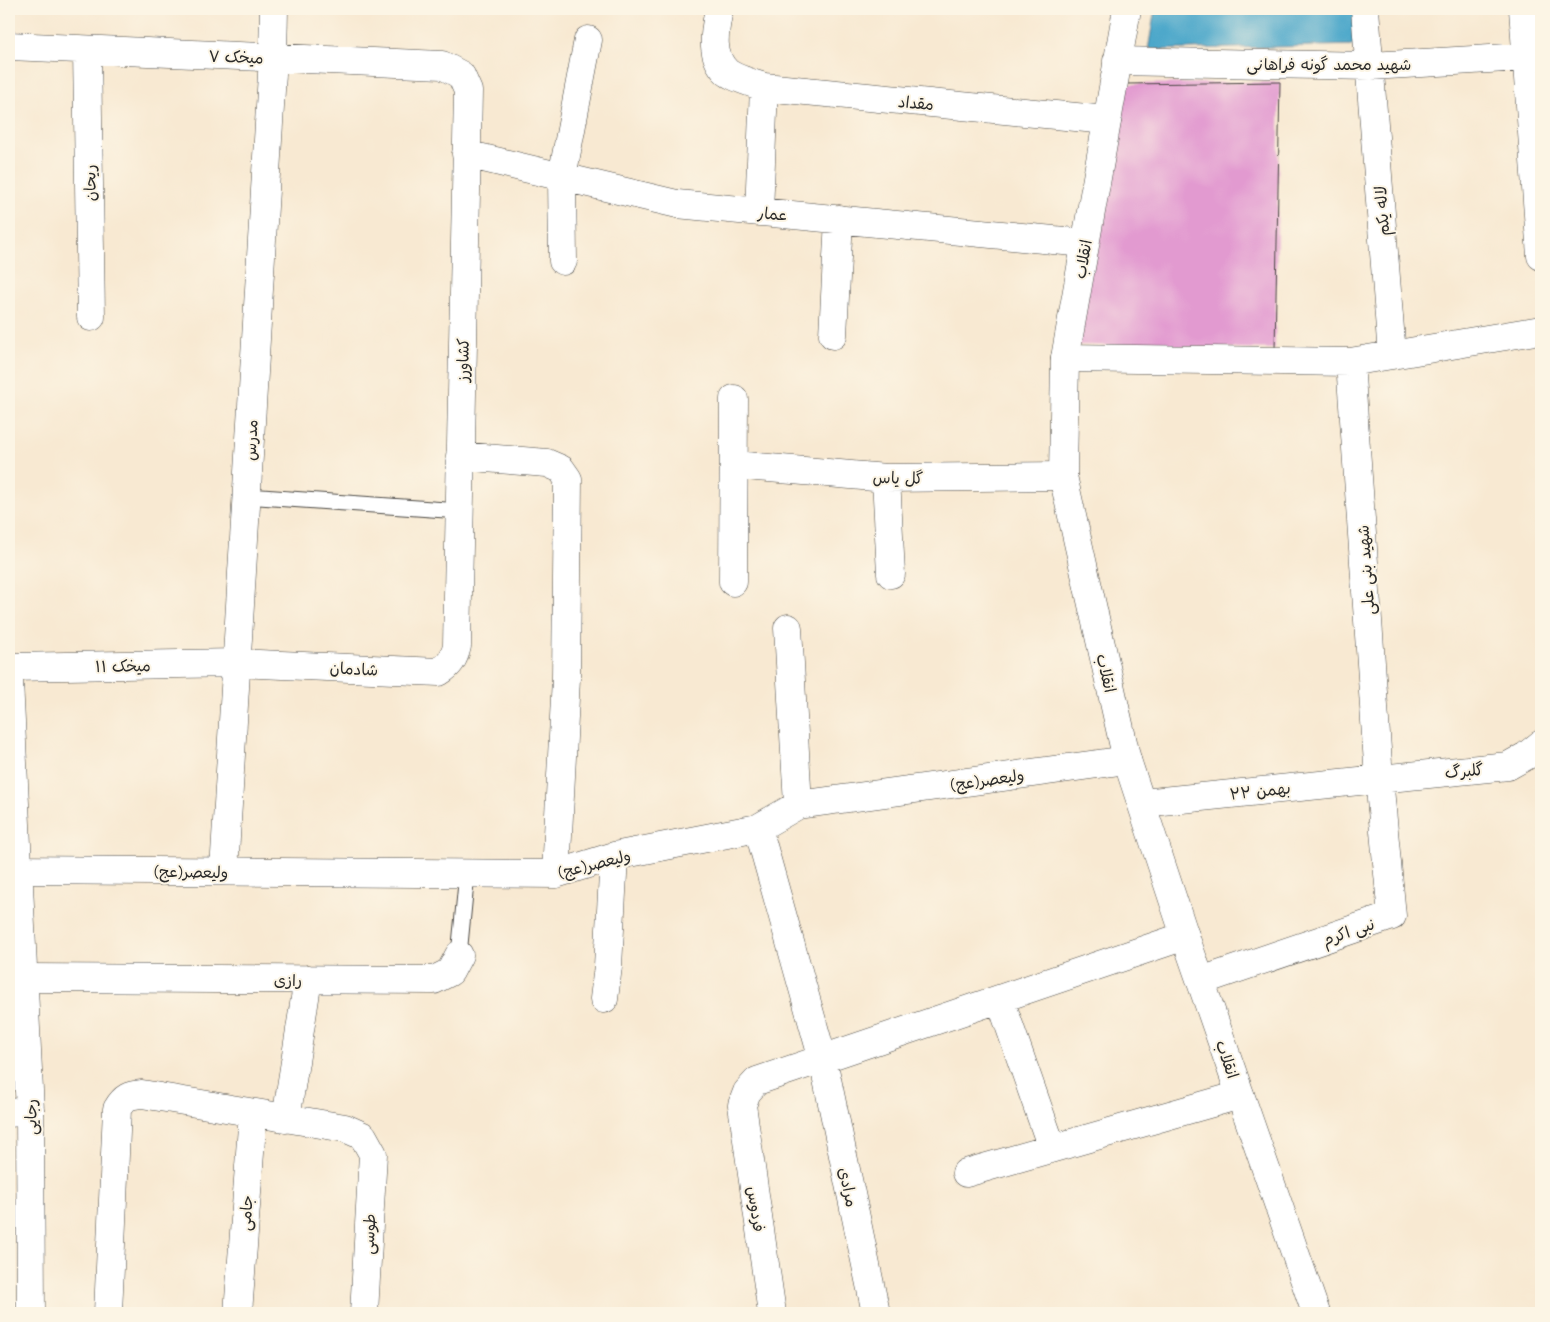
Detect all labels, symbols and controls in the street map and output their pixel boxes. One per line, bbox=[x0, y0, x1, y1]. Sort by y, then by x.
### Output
street label: میخک ۷ bbox=[208, 45, 264, 67]
street label: شهید محمد گونه فراهانی bbox=[1247, 53, 1411, 75]
street label: مقداد bbox=[897, 90, 935, 114]
street label: ریحان bbox=[78, 164, 100, 202]
street label: لاله یکم bbox=[1369, 185, 1396, 237]
street label: عمار bbox=[756, 201, 789, 225]
street label: انقلاب bbox=[1068, 238, 1096, 280]
street label: کشاورز bbox=[451, 338, 473, 384]
street label: مدرس bbox=[238, 419, 262, 461]
street label: گل یاس bbox=[873, 466, 924, 488]
street label: شهید بنی علی bbox=[1351, 524, 1380, 616]
street label: انقلاب bbox=[1092, 651, 1122, 695]
street label: میخک ۱۱ bbox=[95, 654, 151, 676]
street label: شادمان bbox=[329, 656, 379, 680]
street label: گلبرگ bbox=[1444, 758, 1484, 782]
street label: ولیعصر(عج) bbox=[949, 763, 1025, 796]
street label: ۲۲ بهمن bbox=[1228, 776, 1292, 804]
street label: ولیعصر(عج) bbox=[555, 844, 633, 883]
street label: ولیعصر(عج) bbox=[154, 860, 228, 883]
street label: نبی اکرم bbox=[1319, 912, 1378, 953]
street label: رازی bbox=[274, 969, 302, 990]
street label: انقلاب bbox=[1212, 1037, 1244, 1081]
street label: رجایی bbox=[19, 1099, 42, 1135]
street label: مرادی bbox=[835, 1165, 863, 1209]
street label: فردوس bbox=[743, 1185, 771, 1233]
street label: جامی bbox=[233, 1194, 258, 1232]
street label: طوسی bbox=[356, 1213, 381, 1255]

